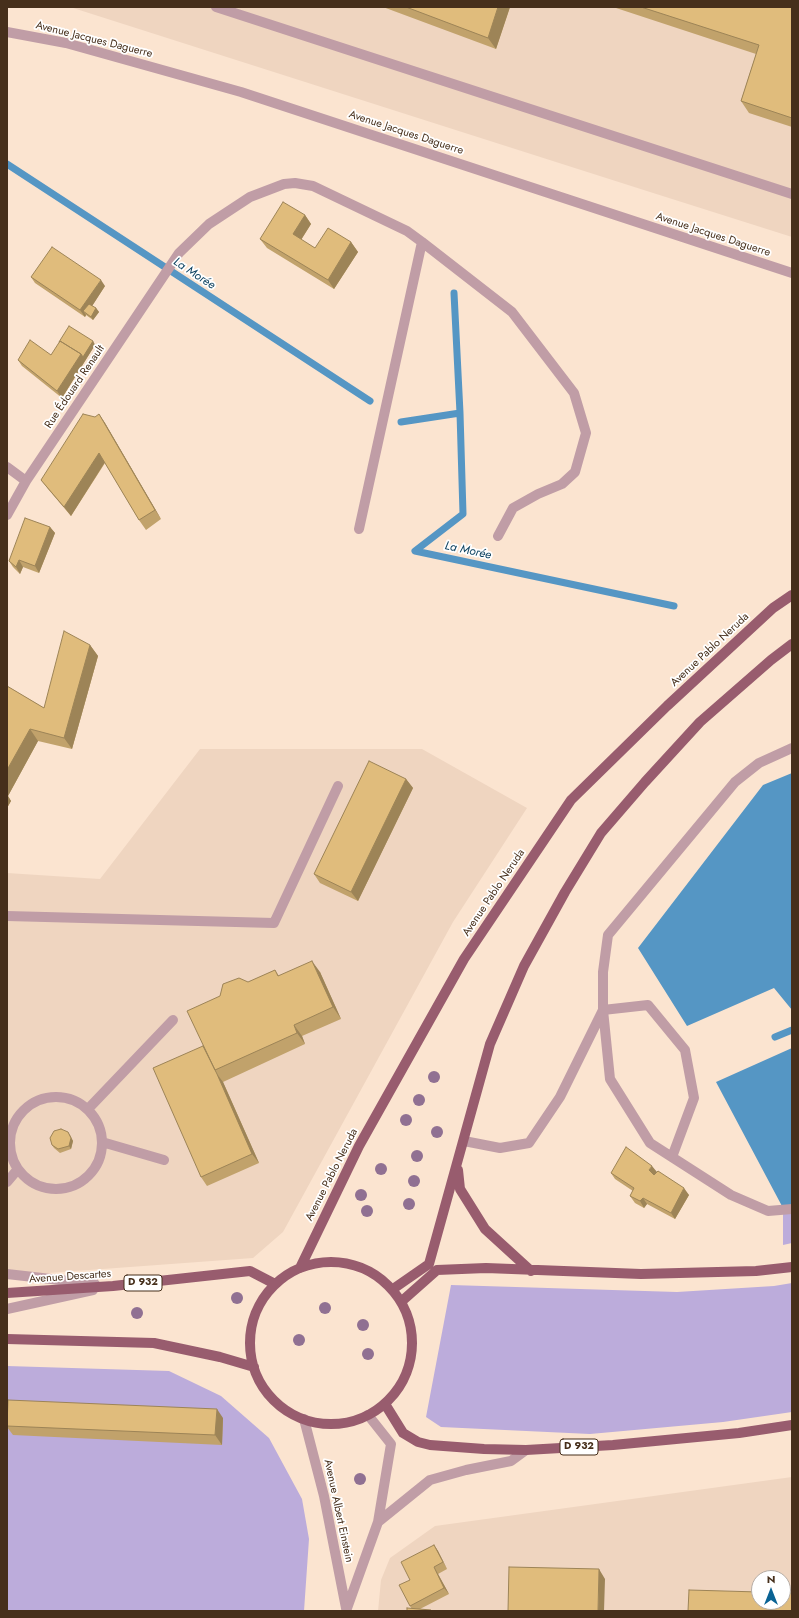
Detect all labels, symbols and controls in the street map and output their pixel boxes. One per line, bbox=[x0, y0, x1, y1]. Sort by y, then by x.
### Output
street label: Avenue Jacques Daguerre bbox=[34, 19, 154, 61]
street label: Avenue Jacques Daguerre bbox=[347, 108, 465, 158]
street label: Avenue Jacques Daguerre bbox=[654, 210, 772, 260]
water label: La Morée bbox=[170, 255, 218, 293]
street label: Rue Édouard Renault bbox=[42, 343, 108, 431]
water label: La Morée bbox=[443, 539, 493, 563]
street label: Avenue Pablo Neruda bbox=[668, 610, 752, 690]
street label: Avenue Pablo Neruda bbox=[460, 847, 528, 939]
street label: Avenue Pablo Neruda bbox=[303, 1127, 361, 1223]
street label: Avenue Descartes bbox=[29, 1268, 111, 1286]
road number: D 932 bbox=[124, 1275, 162, 1291]
road number: D 932 bbox=[560, 1439, 598, 1455]
street label: Avenue Albert Einstein bbox=[321, 1458, 355, 1564]
north arrow bbox=[751, 1570, 791, 1610]
text: N bbox=[767, 1571, 775, 1587]

